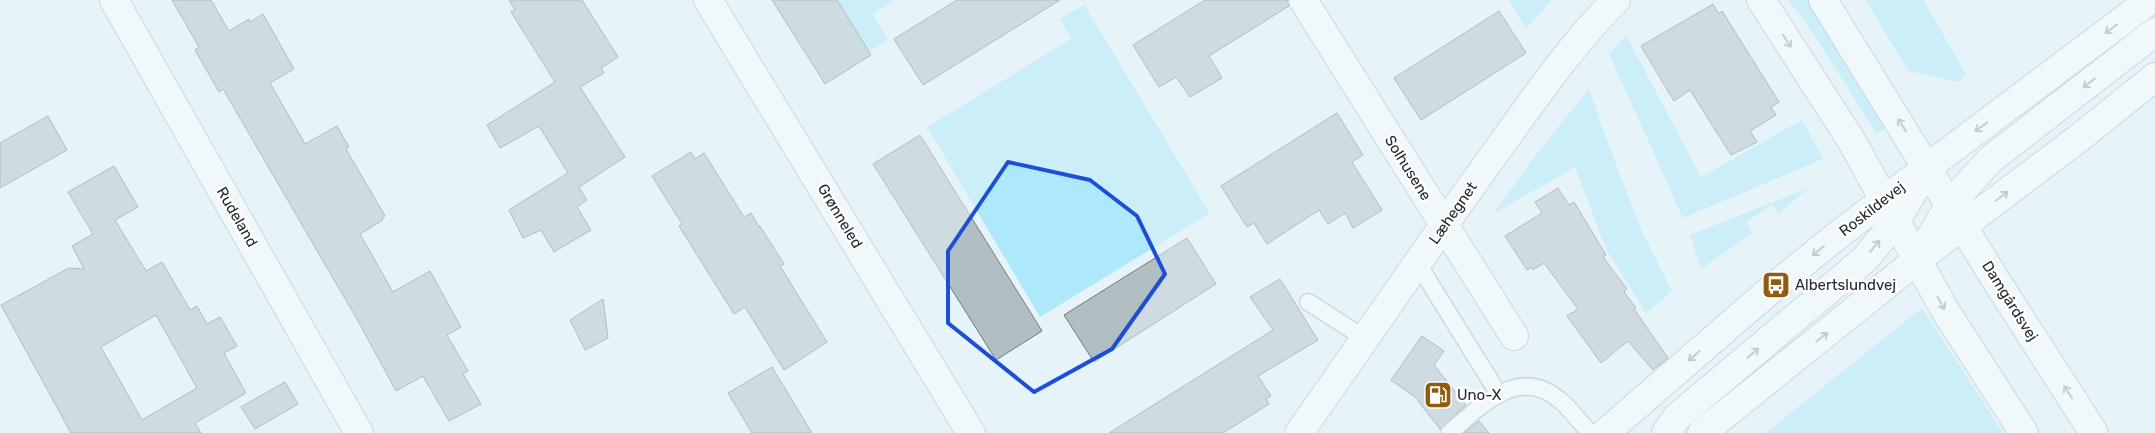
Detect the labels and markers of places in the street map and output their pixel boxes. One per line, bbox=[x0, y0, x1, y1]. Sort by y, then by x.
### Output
bus stop icon: Albertslundvej bbox=[1761, 270, 1791, 300]
place label: Albertslundvej bbox=[1795, 276, 1896, 294]
fuel station icon: Uno-X bbox=[1423, 380, 1453, 410]
place label: Uno-X bbox=[1457, 386, 1502, 404]

